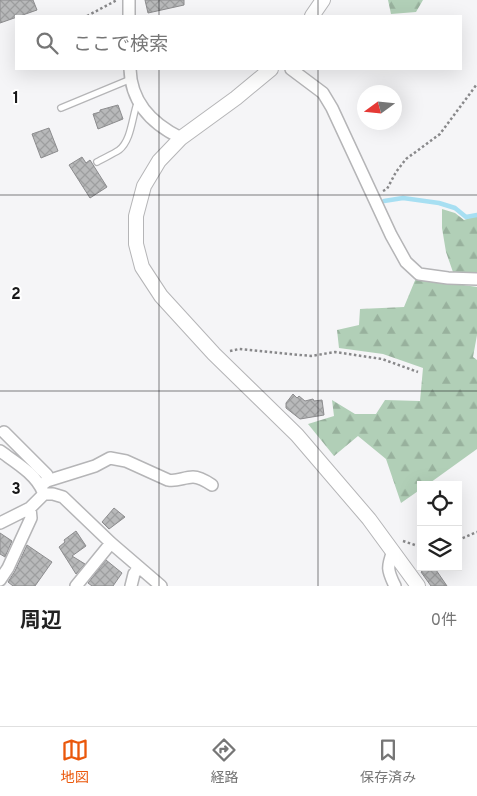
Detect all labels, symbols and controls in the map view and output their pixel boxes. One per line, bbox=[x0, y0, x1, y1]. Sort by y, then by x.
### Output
search box bbox=[15, 15, 462, 70]
icon: search bbox=[33, 29, 61, 57]
text: ここで検索 bbox=[73, 33, 168, 57]
north arrow bbox=[357, 85, 402, 130]
text: 1 bbox=[13, 89, 19, 109]
text: 2 bbox=[11, 285, 21, 305]
text: 3 bbox=[11, 480, 21, 500]
map controls bbox=[417, 481, 462, 571]
button: locate bbox=[417, 481, 462, 526]
button: layers bbox=[417, 526, 462, 571]
text: 周辺 bbox=[20, 608, 62, 635]
text: 0件 bbox=[431, 611, 457, 631]
tab: 地図 bbox=[61, 736, 89, 787]
tab: 経路 bbox=[210, 736, 238, 787]
tab: 保存済み bbox=[360, 736, 416, 787]

